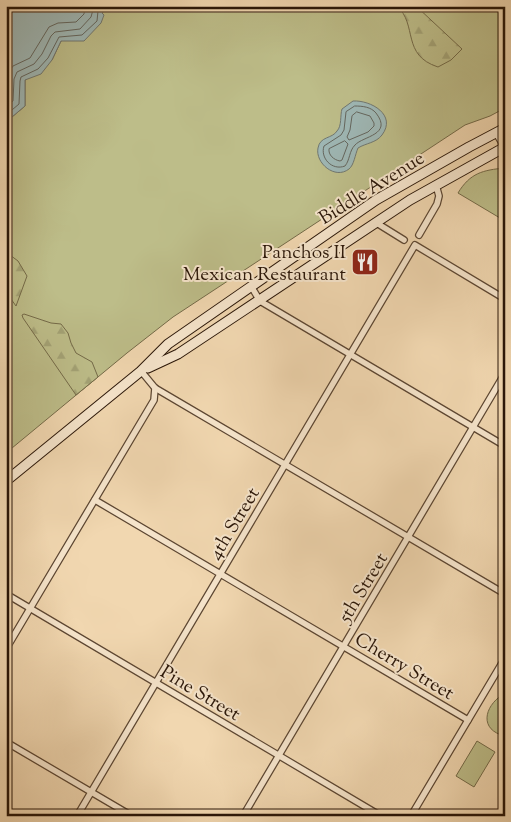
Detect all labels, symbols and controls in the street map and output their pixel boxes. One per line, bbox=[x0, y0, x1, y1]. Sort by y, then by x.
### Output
street label: Biddle Avenue bbox=[314, 146, 431, 232]
place label: Panchos II Mexican Restaurant bbox=[183, 240, 346, 289]
restaurant icon: Panchos II Mexican Restaurant bbox=[350, 247, 380, 277]
street label: 4th Street bbox=[203, 483, 268, 566]
street label: 5th Street bbox=[332, 548, 396, 629]
street label: Cherry Street bbox=[349, 627, 459, 708]
street label: Pine Street bbox=[155, 660, 245, 729]

